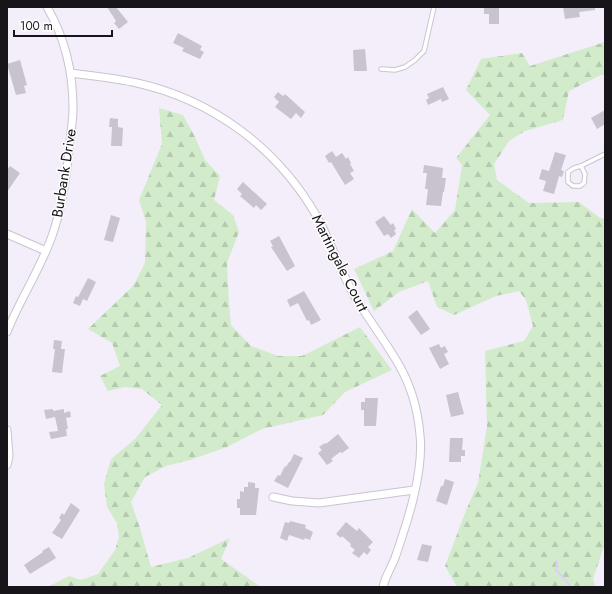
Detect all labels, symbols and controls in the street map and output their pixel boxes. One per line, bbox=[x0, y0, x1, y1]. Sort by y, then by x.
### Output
scale bar bbox=[14, 12, 112, 38]
text: 100 m bbox=[20, 17, 53, 35]
street label: Burbank Drive bbox=[46, 127, 82, 219]
street label: Martingale Court bbox=[306, 211, 374, 316]

